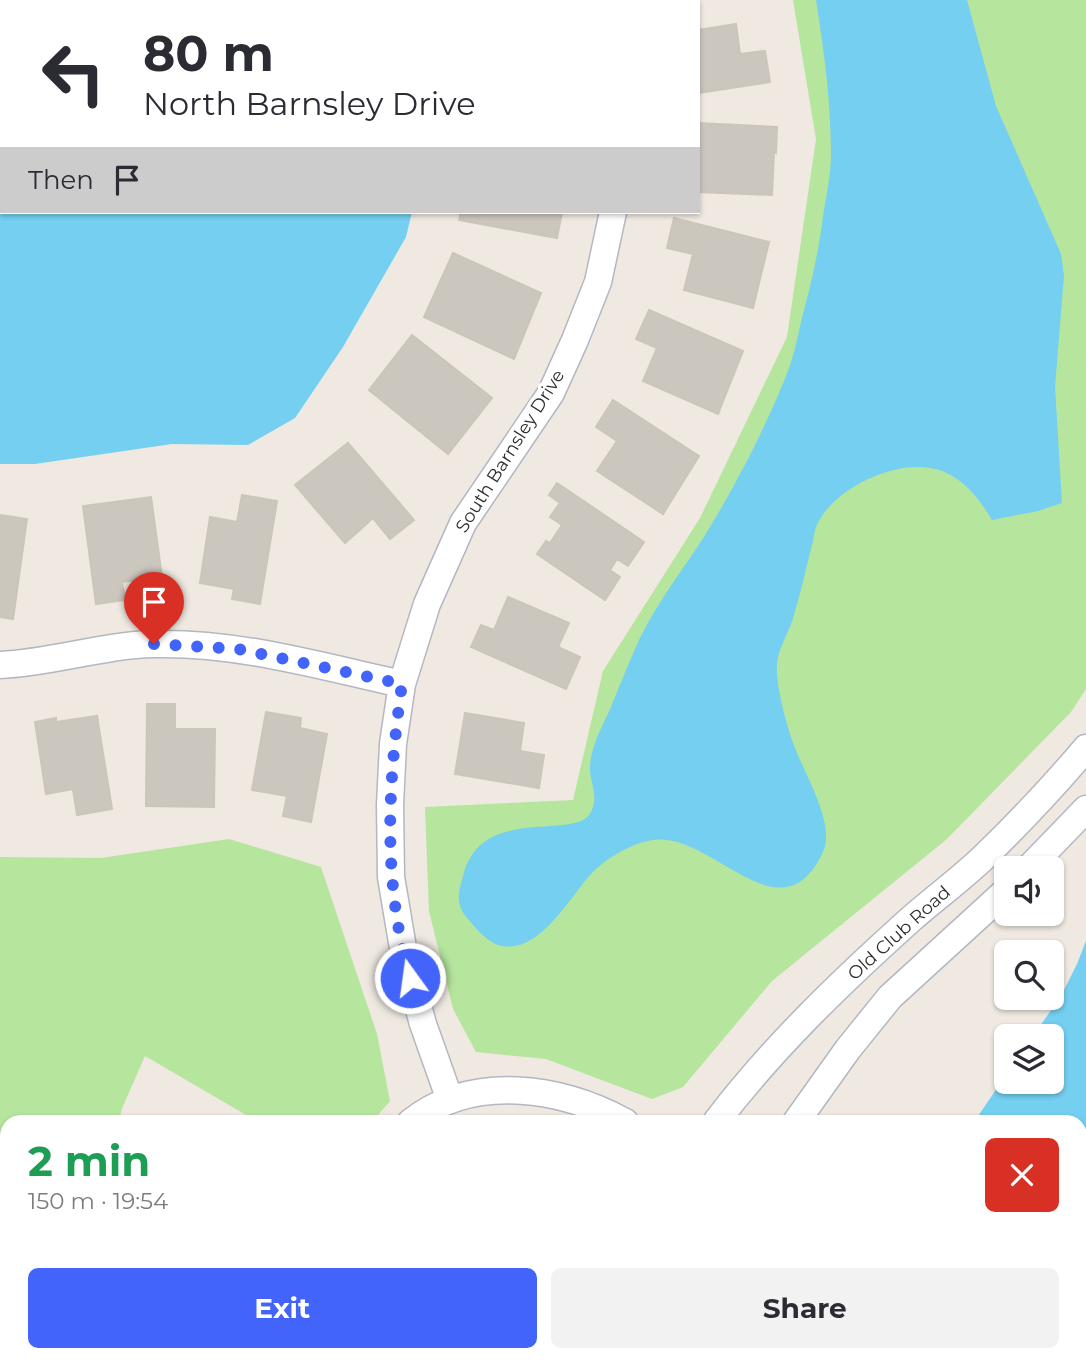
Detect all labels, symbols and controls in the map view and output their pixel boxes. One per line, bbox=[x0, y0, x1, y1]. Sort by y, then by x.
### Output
text: 80 m bbox=[143, 24, 274, 83]
icon: left bbox=[28, 28, 119, 119]
text: North Barnsley Drive bbox=[143, 84, 476, 123]
icon: arrive bbox=[108, 161, 146, 199]
text: Then bbox=[28, 164, 94, 196]
street label: South Barnsley Drive bbox=[451, 365, 569, 537]
pin bbox=[124, 572, 184, 644]
icon: arrive bbox=[135, 583, 173, 621]
map controls bbox=[994, 856, 1064, 1094]
button: sound bbox=[994, 856, 1064, 926]
street label: Old Club Road bbox=[843, 881, 955, 985]
button: search bbox=[994, 940, 1064, 1010]
position arrow bbox=[373, 941, 447, 1015]
button: layers bbox=[994, 1024, 1064, 1094]
text: 2 min bbox=[28, 1135, 150, 1187]
button: close bbox=[985, 1138, 1059, 1212]
text: 150 m · 19:54 bbox=[28, 1187, 168, 1215]
button: Exit bbox=[28, 1268, 537, 1348]
button: Share bbox=[551, 1268, 1059, 1348]

